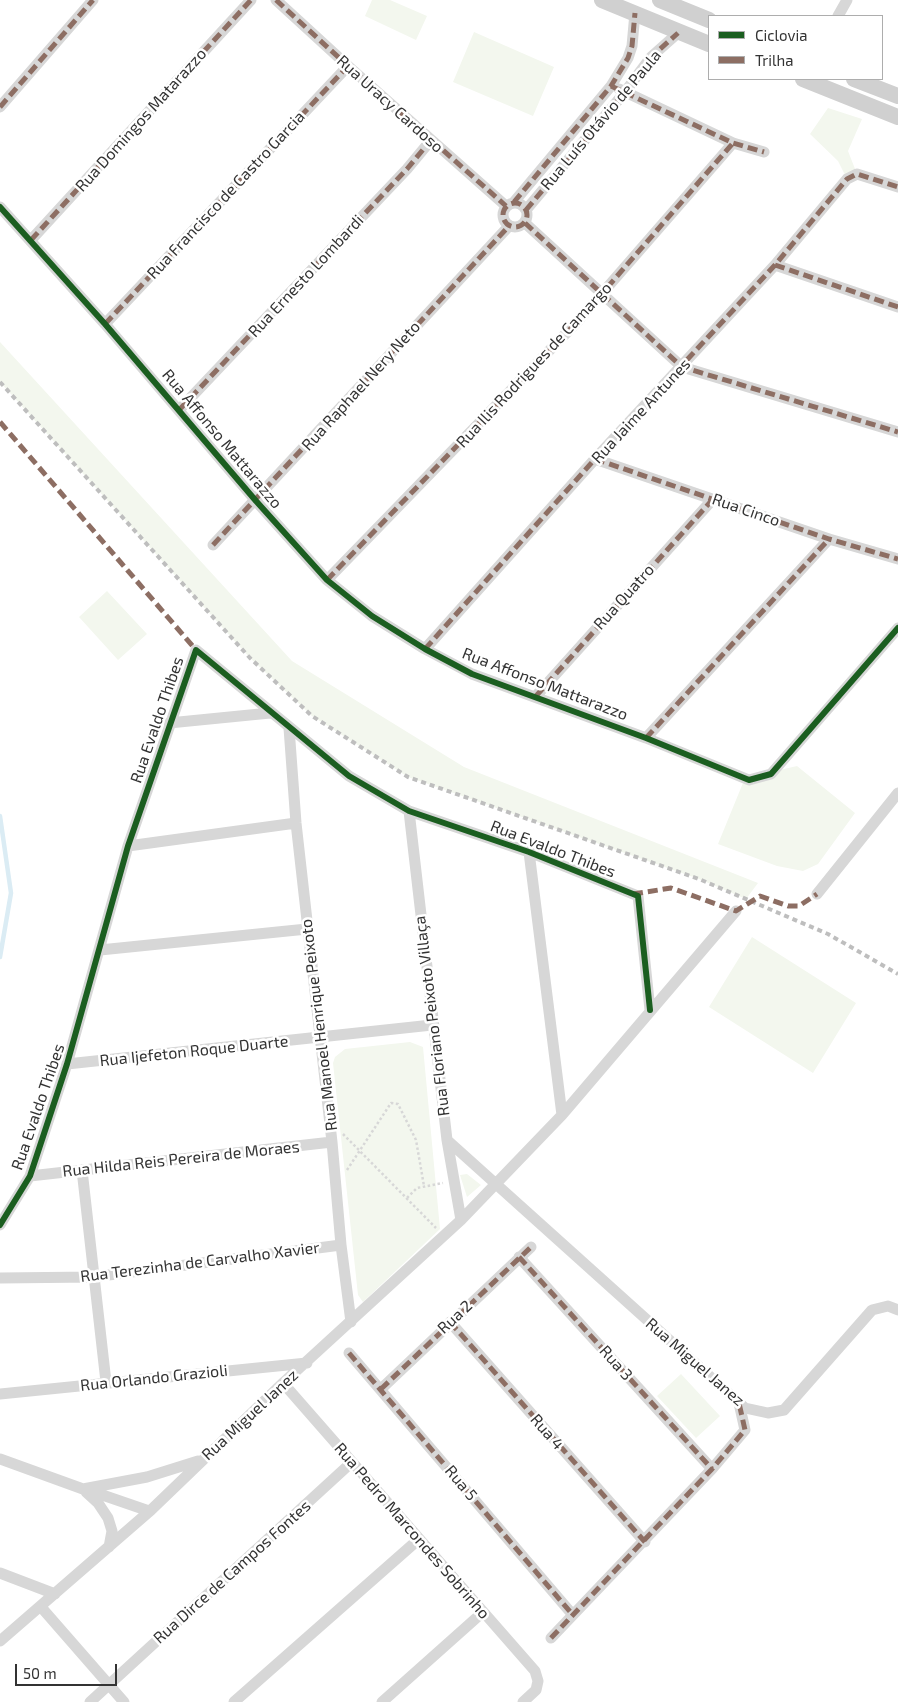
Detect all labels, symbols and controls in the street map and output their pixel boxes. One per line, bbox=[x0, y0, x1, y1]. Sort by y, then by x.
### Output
legend bbox=[708, 15, 883, 80]
text: Ciclovia bbox=[755, 26, 807, 44]
street label: Rua Domingos Matarazzo bbox=[72, 44, 210, 196]
street label: Rua Luís Otávio de Paula bbox=[537, 46, 665, 194]
street label: Rua Uracy Cardoso bbox=[333, 51, 447, 157]
text: Trilha bbox=[755, 51, 793, 69]
street label: Rua Francisco de Castro Garcia bbox=[143, 107, 309, 283]
street label: Rua Ernesto Lombardi bbox=[244, 211, 368, 341]
street label: Rua Ilis Rodrigues de Camargo bbox=[452, 278, 616, 452]
street label: Rua Raphael Nery Neto bbox=[298, 317, 424, 455]
street label: Rua Jaime Antunes bbox=[588, 355, 694, 467]
street label: Rua Affonso Mattarazzo bbox=[158, 365, 286, 513]
street label: Rua Cinco bbox=[710, 489, 782, 531]
street label: Rua Quatro bbox=[590, 560, 658, 634]
street label: Rua Affonso Mattarazzo bbox=[459, 644, 631, 724]
street label: Rua Evaldo Thibes bbox=[126, 654, 188, 786]
street label: Rua Evaldo Thibes bbox=[488, 816, 618, 882]
street label: Rua Floriano Peixoto Villaça bbox=[410, 915, 454, 1117]
street label: Rua Manoel Henrique Peixoto bbox=[296, 918, 342, 1132]
street label: Rua Ijefeton Roque Duarte bbox=[99, 1032, 289, 1070]
street label: Rua Evaldo Thibes bbox=[7, 1041, 69, 1173]
street label: Rua Hilda Reis Pereira de Moraes bbox=[62, 1137, 300, 1181]
street label: Rua Terezinha de Carvalho Xavier bbox=[79, 1238, 321, 1286]
street label: Rua 2 bbox=[434, 1296, 476, 1338]
street label: Rua Miguel Janez bbox=[642, 1314, 748, 1410]
street label: Rua 3 bbox=[595, 1342, 637, 1384]
street label: Rua Orlando Grazioli bbox=[79, 1361, 229, 1395]
street label: Rua Miguel Janez bbox=[198, 1365, 302, 1465]
street label: Rua 4 bbox=[526, 1410, 568, 1454]
street label: Rua Pedro Marcondes Sobrinho bbox=[330, 1439, 494, 1623]
street label: Rua 5 bbox=[441, 1462, 481, 1504]
street label: Rua Dirce de Campos Fontes bbox=[149, 1496, 315, 1648]
scale bar bbox=[18, 1654, 120, 1686]
text: 50 m bbox=[23, 1664, 57, 1682]

